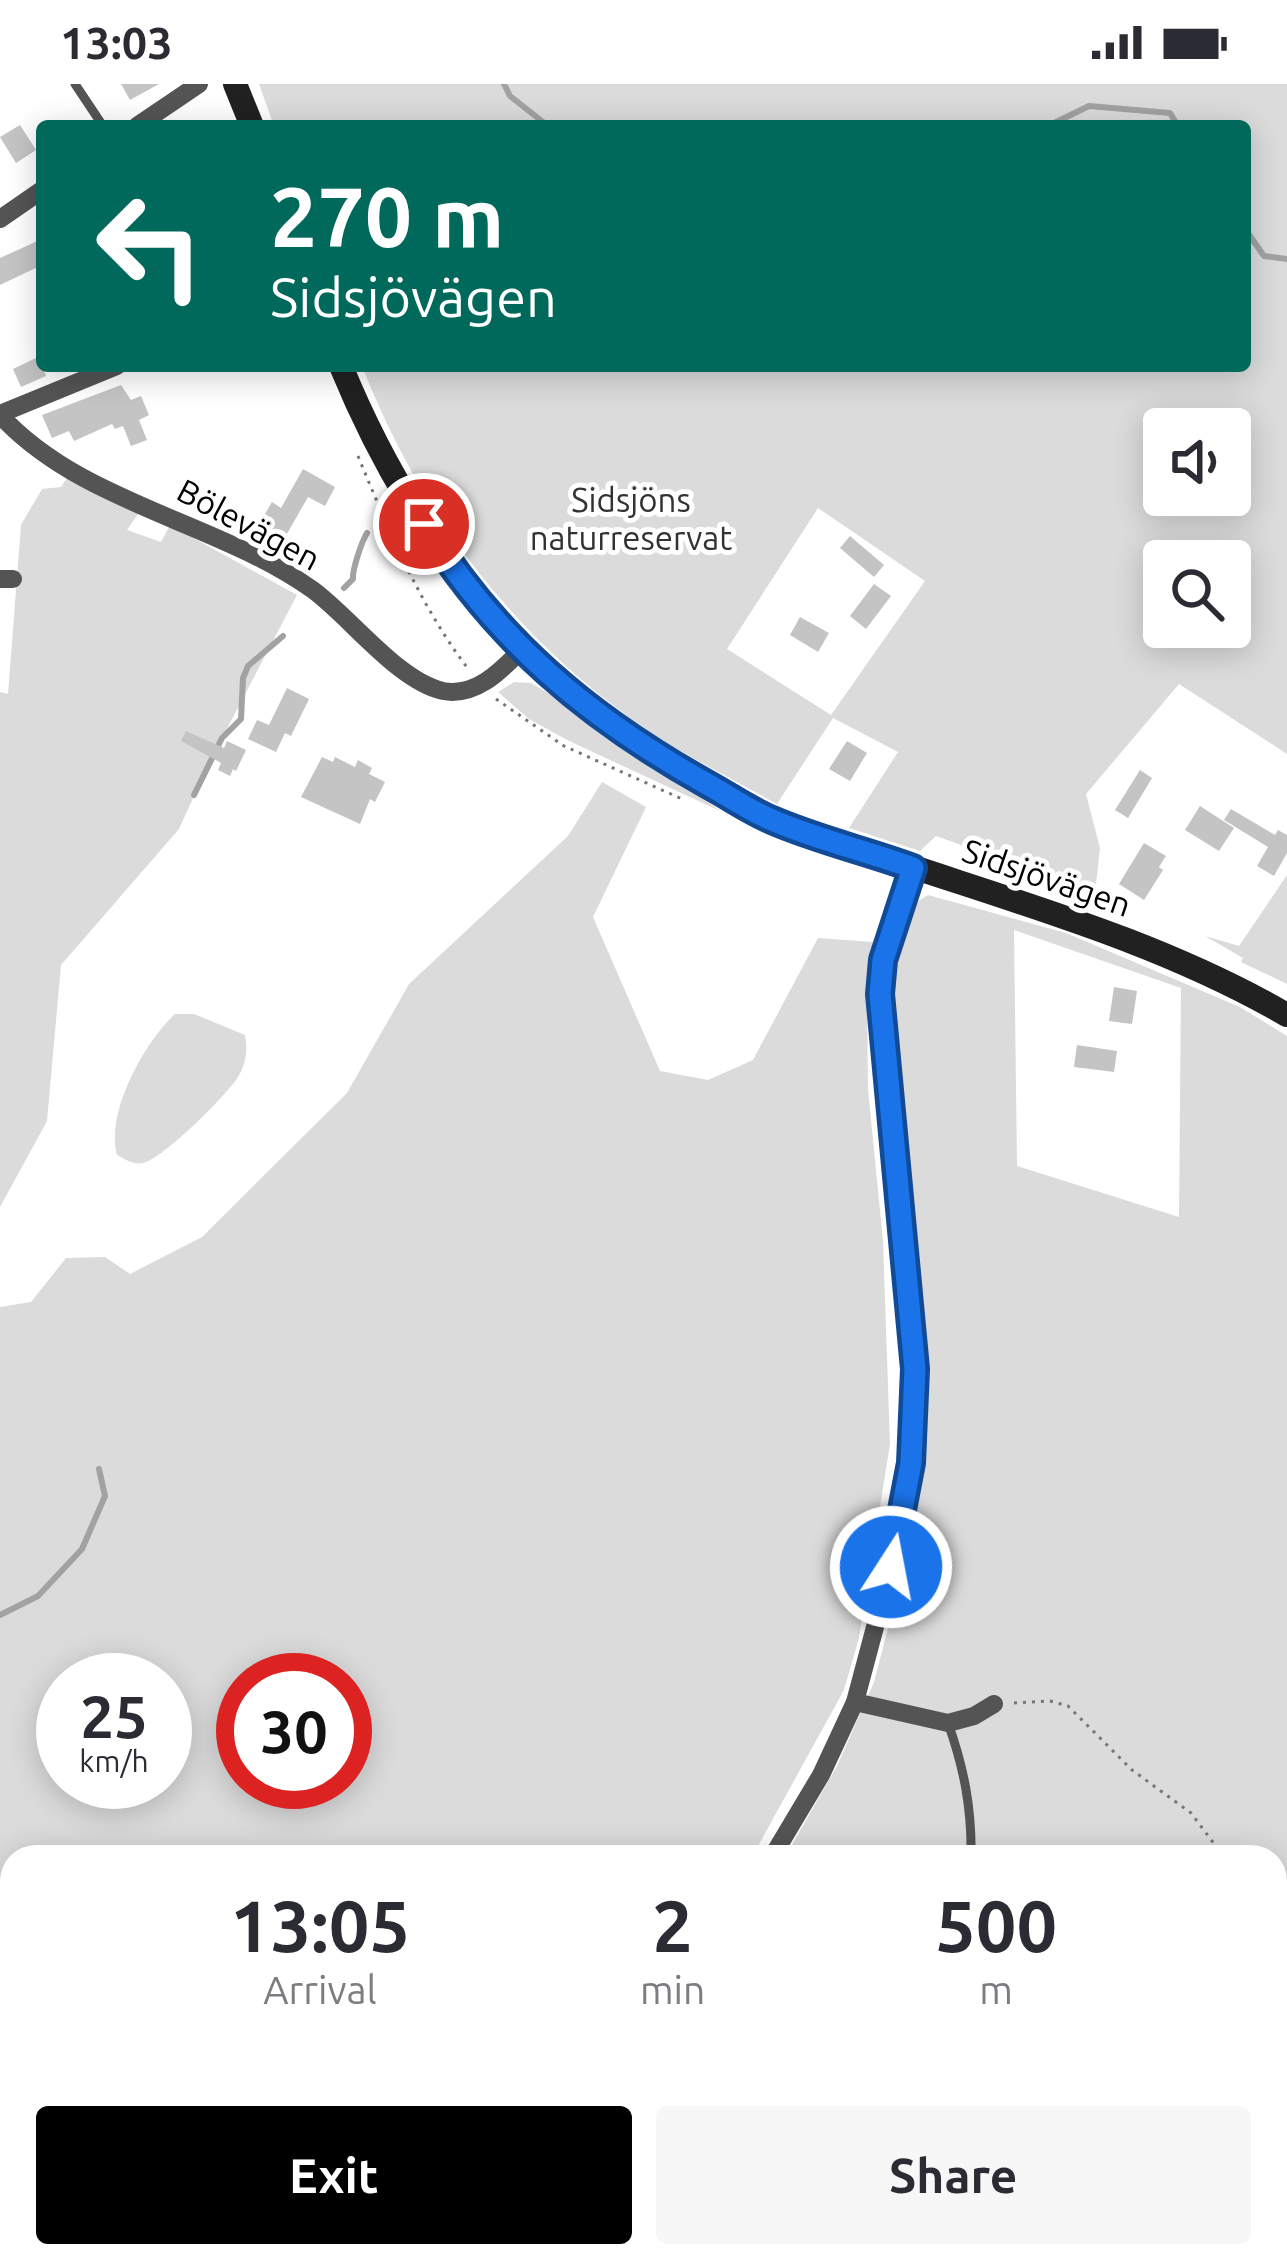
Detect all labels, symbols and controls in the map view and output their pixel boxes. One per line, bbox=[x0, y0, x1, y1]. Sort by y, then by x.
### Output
text: 13:03 bbox=[60, 17, 173, 68]
icon: left bbox=[72, 168, 228, 324]
text: 270 m bbox=[270, 169, 504, 263]
text: Sidsjövägen bbox=[270, 267, 557, 327]
map controls bbox=[1143, 408, 1251, 648]
button: sound bbox=[1143, 408, 1251, 516]
street label: Bölevägen bbox=[171, 471, 327, 577]
pin bbox=[373, 473, 475, 575]
park label: Sidsjöns naturreservat bbox=[530, 481, 732, 556]
icon: arrive bbox=[391, 491, 457, 557]
button: search bbox=[1143, 540, 1251, 648]
street label: Sidsjövägen bbox=[958, 831, 1136, 923]
position arrow bbox=[828, 1504, 954, 1630]
speed limit sign: 30 bbox=[216, 1653, 372, 1809]
text: 25 bbox=[80, 1682, 148, 1749]
text: km/h bbox=[79, 1744, 149, 1778]
text: 13:05 bbox=[230, 1885, 410, 1966]
text: 2 bbox=[652, 1885, 693, 1966]
text: 500 bbox=[935, 1885, 1057, 1966]
text: Arrival bbox=[263, 1968, 377, 2011]
text: min bbox=[640, 1968, 705, 2011]
text: m bbox=[979, 1968, 1013, 2011]
button: Exit bbox=[36, 2106, 632, 2244]
button: Share bbox=[656, 2106, 1251, 2244]

